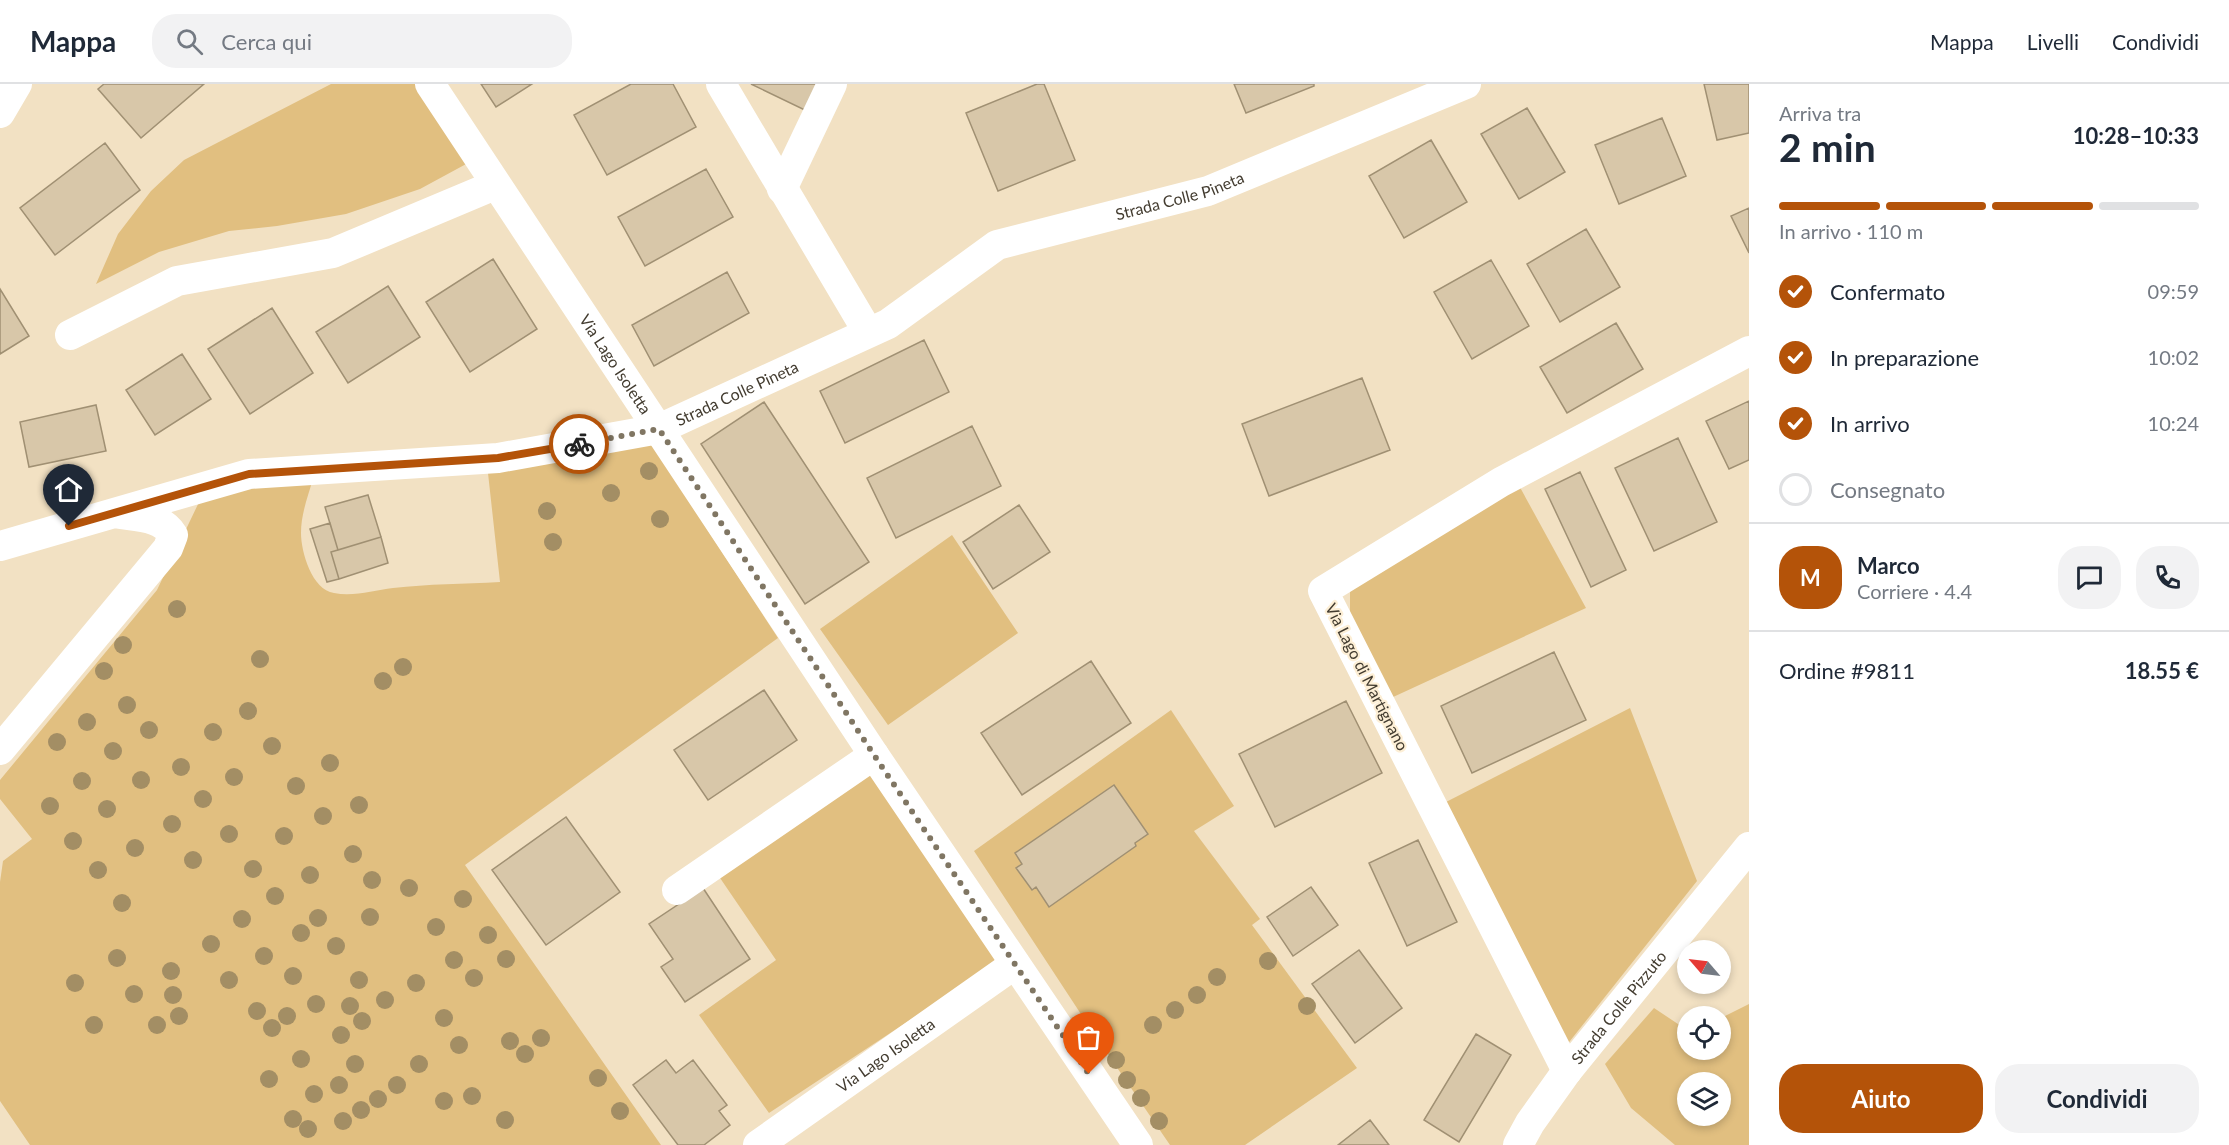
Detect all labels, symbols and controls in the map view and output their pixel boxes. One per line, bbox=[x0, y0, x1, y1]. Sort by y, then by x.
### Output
search box bbox=[152, 14, 572, 68]
text: Mappa bbox=[30, 24, 116, 58]
icon: search bbox=[173, 25, 206, 58]
text: Cerca qui bbox=[221, 28, 312, 55]
text: Mappa bbox=[1930, 29, 1994, 54]
text: Livelli bbox=[2027, 29, 2079, 54]
text: Condividi bbox=[2112, 29, 2199, 54]
text: Arriva tra bbox=[1779, 101, 1861, 125]
text: 10:28–10:33 bbox=[2073, 122, 2199, 149]
text: 2 min bbox=[1779, 124, 1876, 170]
street label: Strada Colle Pineta bbox=[1113, 167, 1246, 223]
text: In arrivo · 110 m bbox=[1779, 219, 1923, 243]
icon: check bbox=[1779, 275, 1812, 308]
text: Confermato bbox=[1830, 278, 1945, 305]
text: 09:59 bbox=[2148, 279, 2199, 303]
street label: Via Lago Isoletta bbox=[576, 310, 656, 417]
icon: check bbox=[1779, 341, 1812, 374]
text: In preparazione bbox=[1830, 344, 1979, 371]
text: 10:02 bbox=[2148, 345, 2199, 369]
street label: Strada Colle Pineta bbox=[672, 356, 801, 429]
icon: check bbox=[1779, 407, 1812, 440]
text: In arrivo bbox=[1830, 410, 1910, 437]
text: 10:24 bbox=[2148, 411, 2199, 435]
courier bbox=[549, 414, 609, 474]
icon: bike bbox=[563, 428, 596, 461]
pin bbox=[43, 464, 94, 526]
icon: home bbox=[52, 473, 85, 506]
text: Consegnato bbox=[1830, 476, 1945, 503]
button: chat bbox=[2058, 546, 2121, 609]
button: phone bbox=[2136, 546, 2199, 609]
text: Marco bbox=[1857, 552, 1920, 579]
text: M bbox=[1800, 564, 1821, 591]
text: Corriere · 4.4 bbox=[1857, 579, 1972, 603]
street label: Via Lago di Martignano bbox=[1322, 600, 1413, 754]
text: Ordine #9811 bbox=[1779, 657, 1915, 684]
text: 18.55 € bbox=[2125, 657, 2199, 684]
north arrow bbox=[1677, 940, 1731, 994]
map controls bbox=[1677, 940, 1731, 1126]
street label: Strada Colle Pizzuto bbox=[1567, 947, 1670, 1067]
button: locate bbox=[1677, 1006, 1731, 1060]
pin bbox=[1063, 1012, 1114, 1074]
street label: Via Lago Isoletta bbox=[833, 1014, 938, 1096]
icon: bag bbox=[1072, 1021, 1105, 1054]
button: Aiuto bbox=[1779, 1064, 1983, 1133]
button: Condividi bbox=[1995, 1064, 2199, 1133]
button: layers bbox=[1677, 1072, 1731, 1126]

